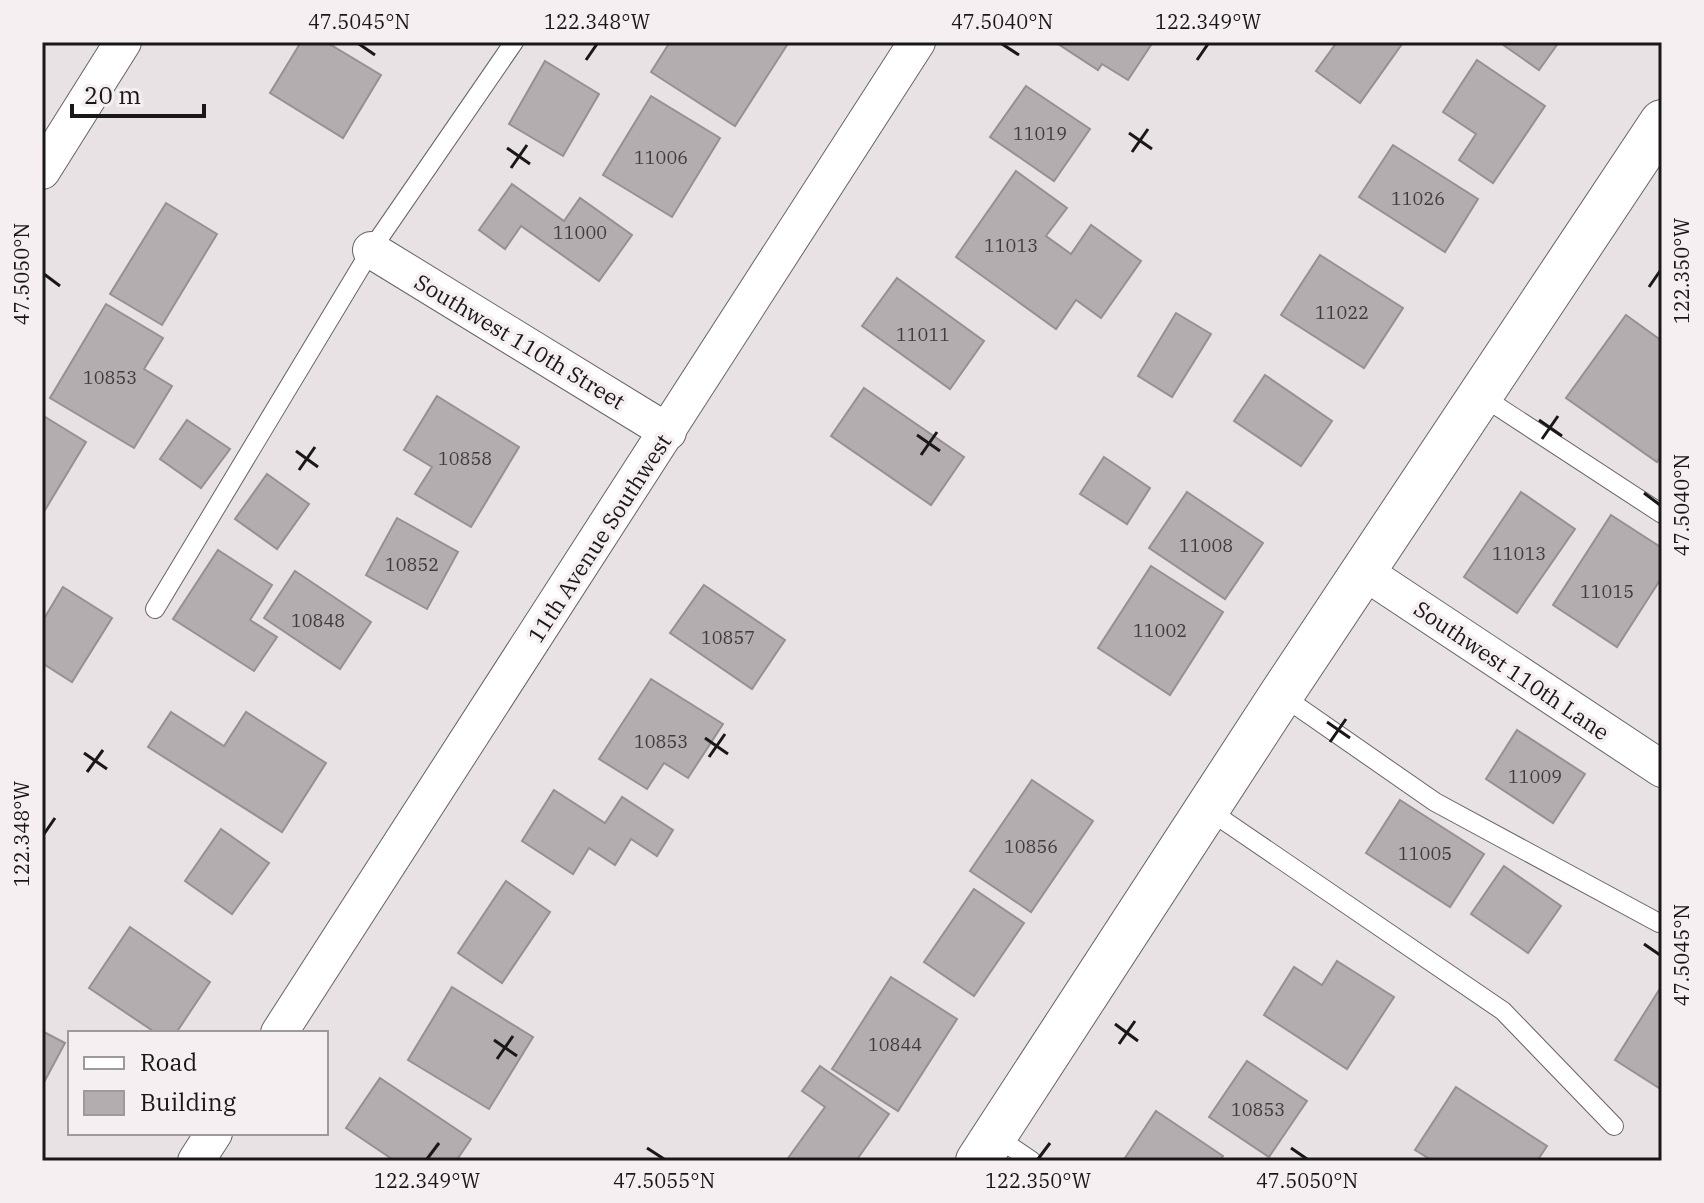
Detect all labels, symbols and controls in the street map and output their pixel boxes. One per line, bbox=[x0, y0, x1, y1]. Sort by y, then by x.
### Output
text: 47.5045°N bbox=[308, 8, 410, 35]
text: 122.348°W bbox=[544, 8, 650, 35]
text: 47.5040°N bbox=[951, 8, 1053, 35]
text: 122.349°W bbox=[1155, 8, 1261, 35]
scale bar bbox=[72, 68, 204, 118]
text: 20 m bbox=[84, 79, 141, 111]
house number: 11019 bbox=[1013, 122, 1067, 145]
house number: 11006 bbox=[634, 146, 688, 169]
house number: 11026 bbox=[1391, 187, 1445, 210]
text: 122.350°W bbox=[1668, 218, 1695, 324]
house number: 11000 bbox=[553, 221, 607, 244]
text: 47.5050°N bbox=[8, 223, 35, 325]
house number: 11013 bbox=[984, 234, 1038, 257]
street label: Southwest 110th Street bbox=[409, 267, 631, 415]
house number: 11022 bbox=[1315, 301, 1369, 324]
house number: 11011 bbox=[896, 323, 950, 346]
house number: 10853 bbox=[83, 366, 137, 389]
street label: 11th Avenue Southwest bbox=[521, 428, 677, 648]
house number: 10858 bbox=[438, 447, 492, 470]
text: 47.5040°N bbox=[1668, 454, 1695, 556]
house number: 11008 bbox=[1179, 534, 1233, 557]
house number: 11013 bbox=[1492, 542, 1546, 565]
house number: 10852 bbox=[385, 553, 439, 576]
house number: 11015 bbox=[1580, 580, 1634, 603]
street label: Southwest 110th Lane bbox=[1409, 594, 1615, 746]
house number: 10848 bbox=[291, 609, 345, 632]
house number: 11002 bbox=[1133, 619, 1187, 642]
house number: 10857 bbox=[701, 626, 755, 649]
house number: 10853 bbox=[634, 730, 688, 753]
house number: 11009 bbox=[1508, 765, 1562, 788]
text: 122.348°W bbox=[8, 781, 35, 887]
house number: 10856 bbox=[1004, 835, 1058, 858]
house number: 11005 bbox=[1398, 842, 1452, 865]
text: 47.5045°N bbox=[1668, 904, 1695, 1006]
legend bbox=[68, 1031, 328, 1135]
house number: 10844 bbox=[868, 1033, 922, 1056]
text: Road bbox=[140, 1046, 197, 1078]
text: Building bbox=[140, 1086, 236, 1118]
house number: 10853 bbox=[1231, 1098, 1285, 1121]
text: 122.349°W bbox=[374, 1167, 480, 1194]
text: 47.5055°N bbox=[613, 1167, 715, 1194]
text: 122.350°W bbox=[985, 1167, 1091, 1194]
text: 47.5050°N bbox=[1256, 1167, 1358, 1194]

